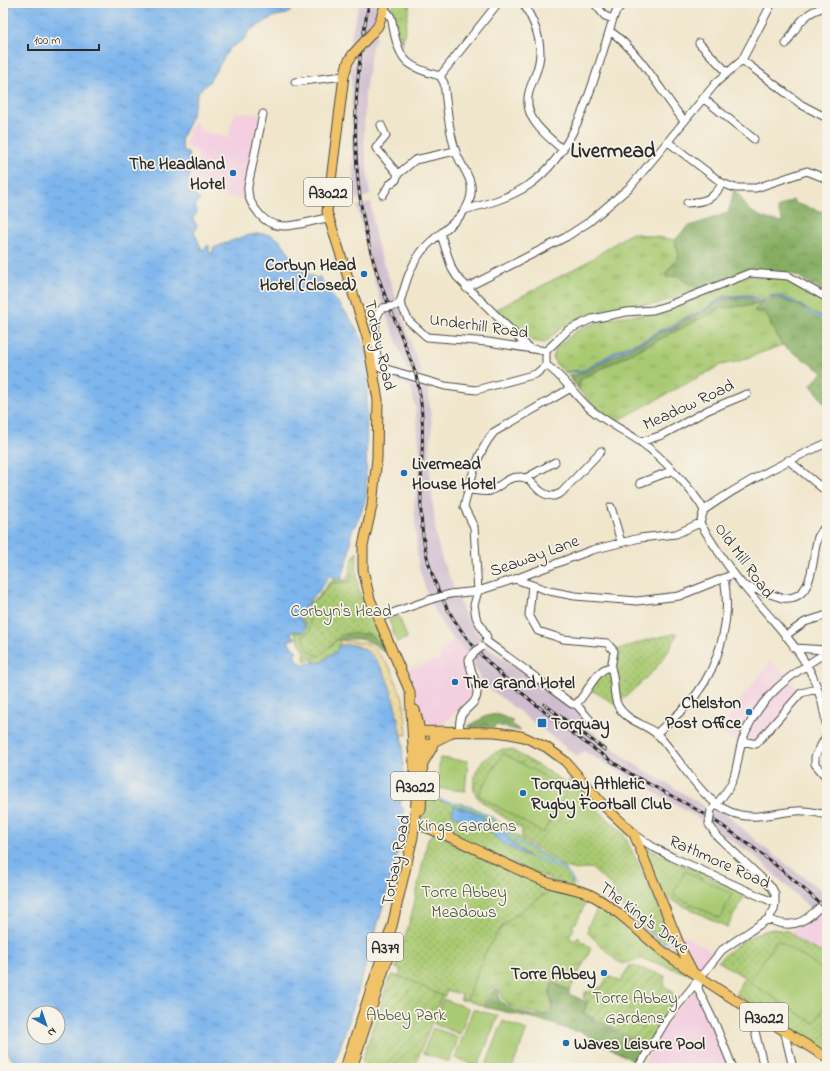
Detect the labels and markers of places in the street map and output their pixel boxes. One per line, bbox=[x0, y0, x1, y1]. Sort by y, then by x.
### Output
place label: The Headland Hotel bbox=[129, 152, 225, 197]
marker: The Headland Hotel bbox=[228, 168, 238, 178]
place label: Corbyn Head Hotel (closed) bbox=[260, 253, 356, 298]
marker: Corbyn Head Hotel (closed) bbox=[359, 269, 369, 279]
place label: Livermead House Hotel bbox=[412, 452, 496, 497]
marker: Livermead House Hotel bbox=[399, 468, 409, 478]
place label: The Grand Hotel bbox=[463, 671, 575, 696]
marker: The Grand Hotel bbox=[450, 677, 460, 687]
place label: Chelston Post Office bbox=[665, 691, 742, 736]
marker: Chelston Post Office bbox=[744, 707, 754, 717]
place label: Torquay bbox=[551, 712, 610, 739]
marker: Torquay bbox=[536, 717, 548, 729]
place label: Torquay Athletic Rugby Football Club bbox=[531, 772, 672, 819]
marker: Torquay Athletic Rugby Football Club bbox=[518, 788, 528, 798]
place label: Torre Abbey bbox=[511, 962, 597, 989]
marker: Torre Abbey bbox=[599, 968, 609, 978]
place label: Waves Leisure Pool bbox=[574, 1032, 705, 1057]
marker: Waves Leisure Pool bbox=[561, 1038, 571, 1048]

